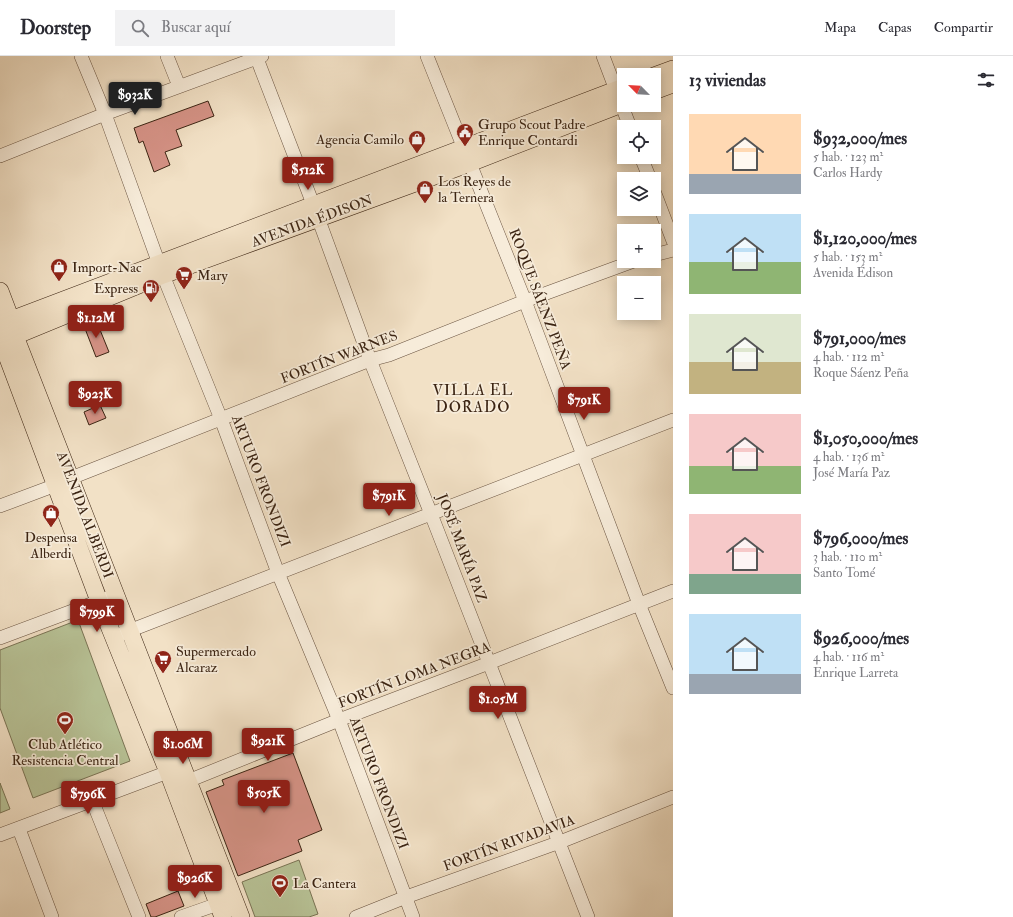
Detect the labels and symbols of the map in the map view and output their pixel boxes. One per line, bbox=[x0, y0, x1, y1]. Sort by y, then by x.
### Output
north arrow bbox=[617, 68, 661, 112]
pin: $932K bbox=[107, 82, 163, 116]
place label: Grupo Scout Padre Enrique Contardi bbox=[478, 116, 585, 149]
public building icon: Grupo Scout Padre Enrique Contardi bbox=[455, 122, 475, 147]
shop icon: Agencia Camilo bbox=[407, 129, 427, 154]
place label: Agencia Camilo bbox=[315, 131, 404, 148]
pin: $512K bbox=[280, 157, 336, 191]
place label: Los Reyes de la Ternera bbox=[438, 173, 511, 206]
shop icon: Los Reyes de la Ternera bbox=[415, 179, 435, 204]
street label: AVENIDA ÉDISON bbox=[248, 191, 375, 251]
street label: ROQUE SÁENZ PEÑA bbox=[505, 226, 575, 372]
shop icon: Import-Nac bbox=[49, 257, 69, 282]
place label: Import-Nac bbox=[72, 259, 142, 277]
supermarket icon: Mary bbox=[174, 265, 194, 290]
place label: Mary bbox=[197, 267, 228, 285]
fuel station icon: Express bbox=[141, 278, 161, 303]
place label: Express bbox=[94, 280, 138, 298]
pin: $1.12M bbox=[63, 305, 129, 339]
street label: FORTÍN WARNES bbox=[278, 327, 400, 387]
pin: $923K bbox=[67, 381, 123, 415]
district label: VILLA EL DORADO bbox=[432, 381, 514, 417]
pin: $791K bbox=[556, 387, 612, 421]
street label: ARTURO FRONDIZI bbox=[228, 412, 294, 550]
street label: AVENIDA ALBERDI bbox=[53, 448, 117, 581]
pin: $791K bbox=[361, 483, 417, 517]
street label: JOSÉ MARÍA PAZ bbox=[433, 490, 491, 605]
shop icon: Despensa Alberdi bbox=[41, 503, 61, 528]
place label: Despensa Alberdi bbox=[25, 529, 78, 562]
pin: $799K bbox=[69, 599, 125, 633]
street label: FORTÍN LOMA NEGRA bbox=[336, 638, 492, 712]
place label: Supermercado Alcaraz bbox=[175, 643, 256, 676]
supermarket icon: Supermercado Alcaraz bbox=[153, 649, 173, 674]
pin: $1.05M bbox=[465, 686, 531, 720]
sports icon: Club Atlético Resistencia Central bbox=[55, 710, 75, 735]
street label: ARTURO FRONDIZI bbox=[346, 714, 412, 852]
pin: $921K bbox=[240, 728, 296, 762]
pin: $1.06M bbox=[150, 731, 216, 765]
place label: Club Atlético Resistencia Central bbox=[11, 736, 119, 769]
pin: $505K bbox=[236, 780, 292, 814]
pin: $796K bbox=[60, 781, 116, 815]
street label: FORTÍN RIVADAVIA bbox=[441, 811, 577, 875]
pin: $926K bbox=[167, 865, 223, 899]
sports icon: La Cantera bbox=[270, 873, 290, 898]
place label: La Cantera bbox=[293, 875, 357, 892]

